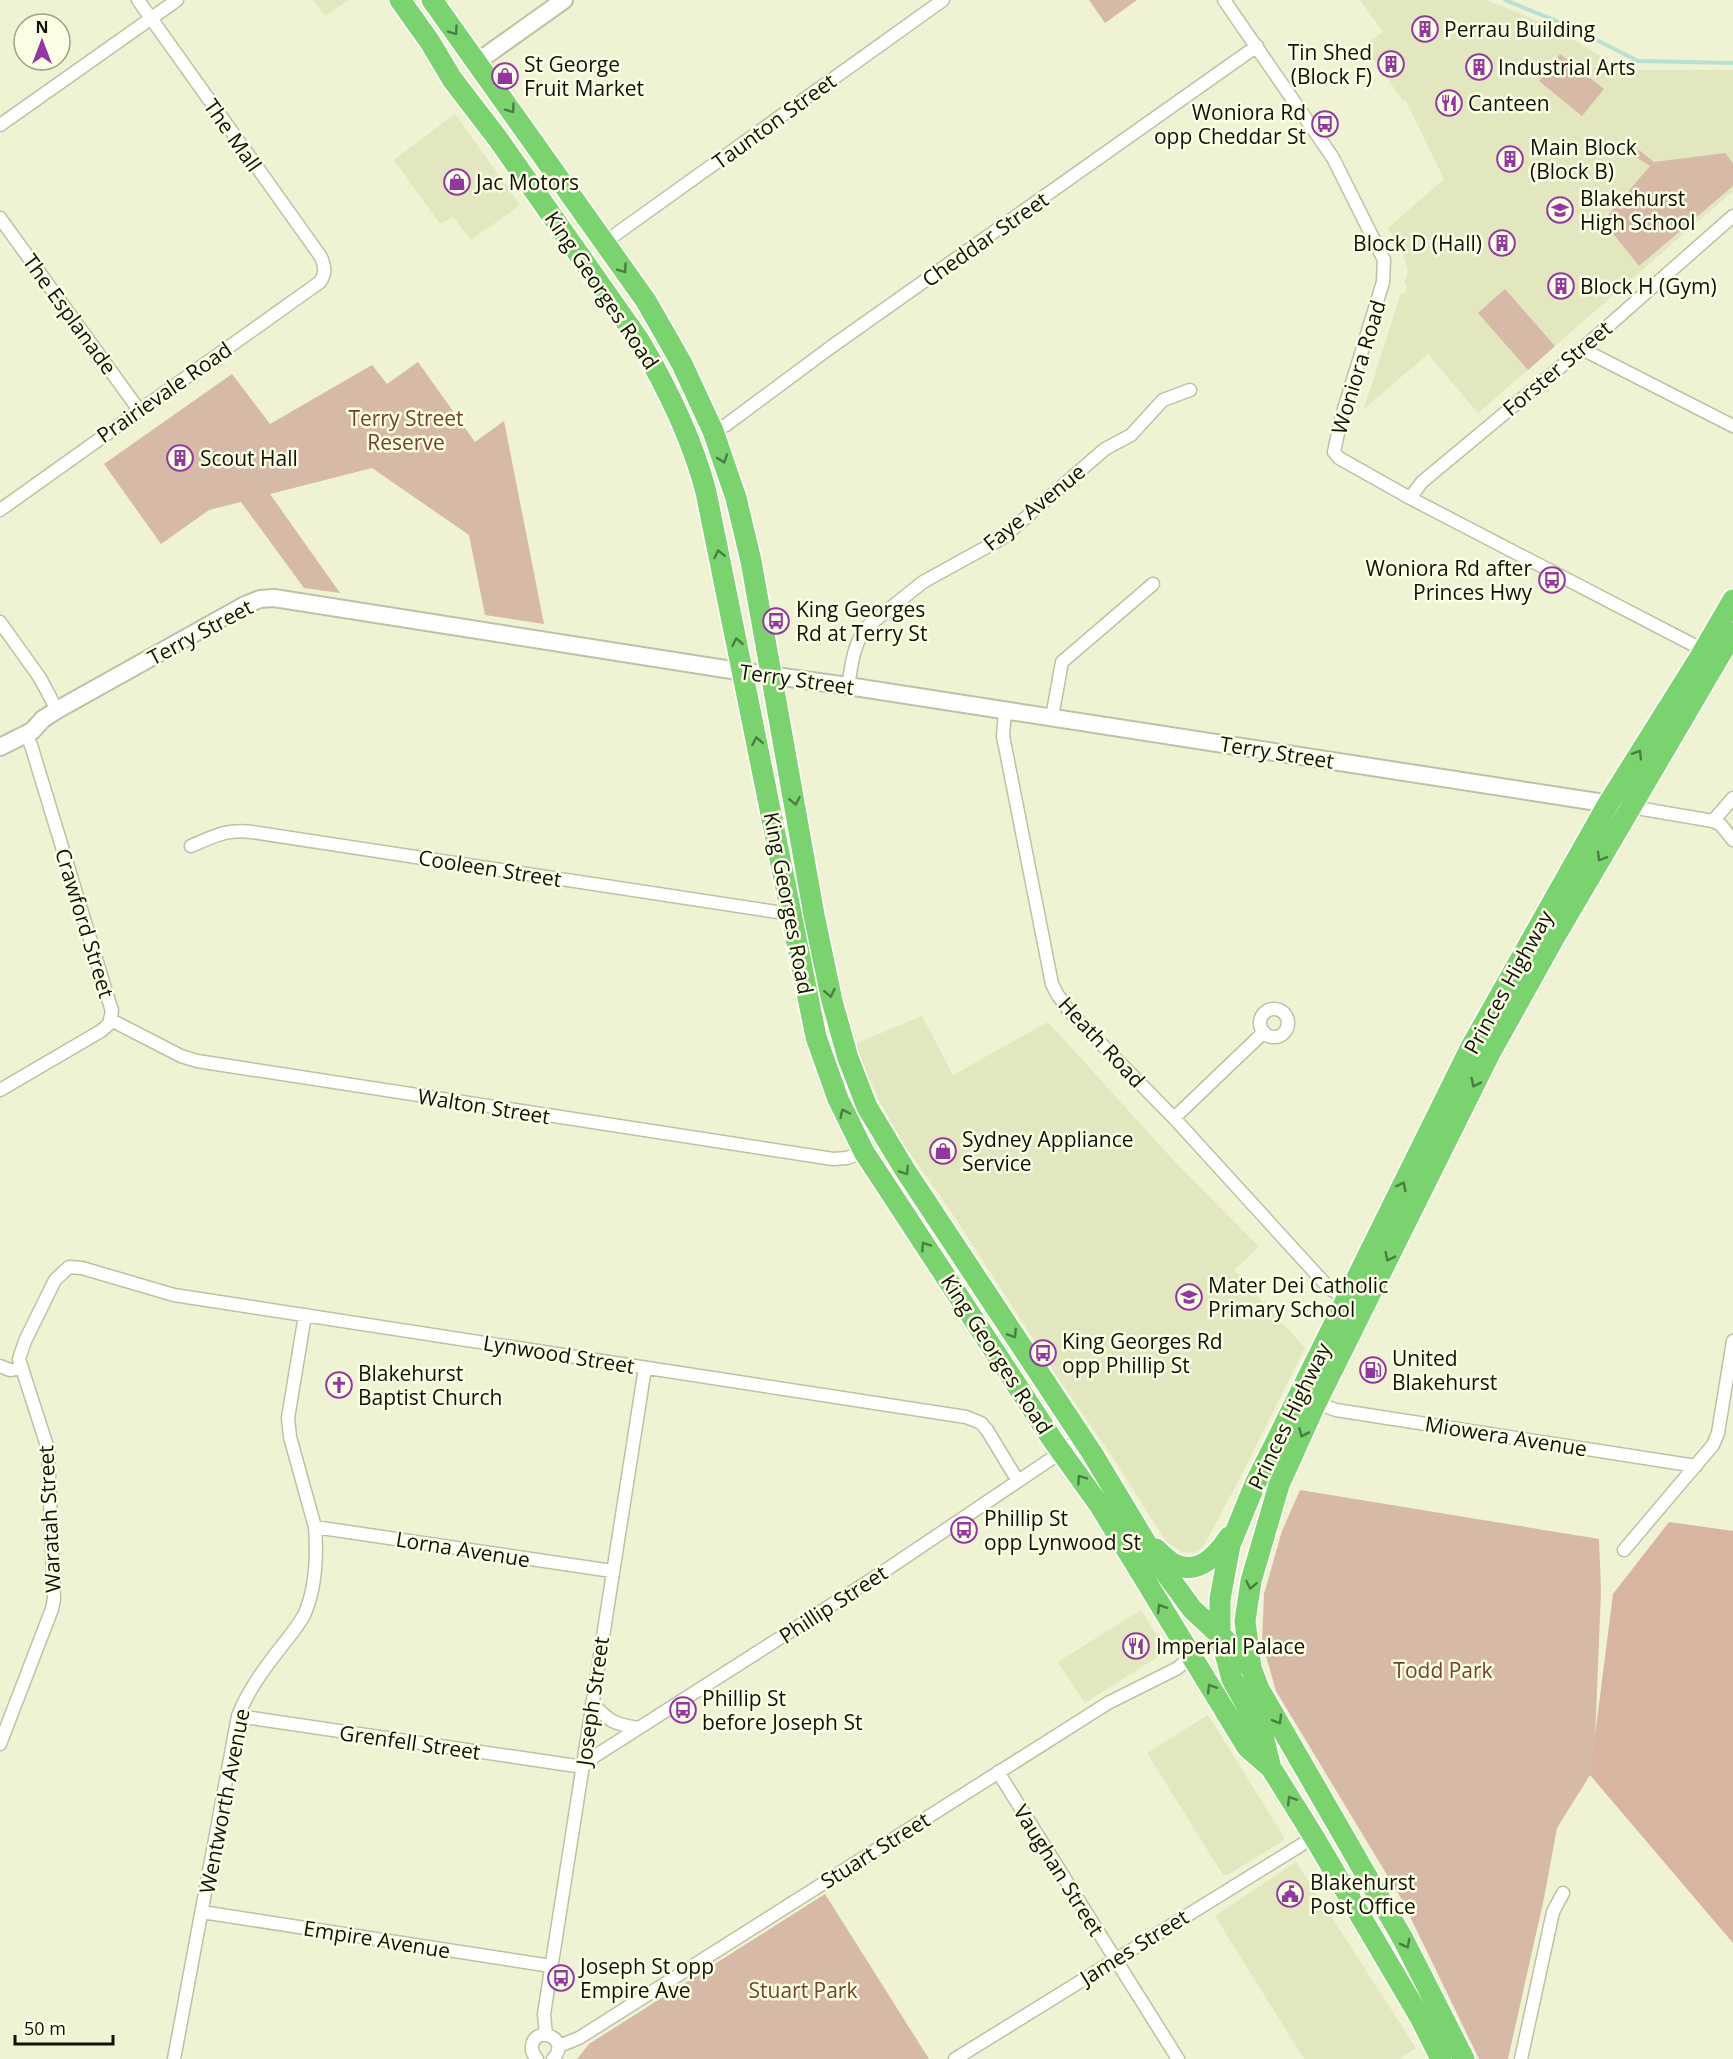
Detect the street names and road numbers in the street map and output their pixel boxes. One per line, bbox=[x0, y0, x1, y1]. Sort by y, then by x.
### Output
street label: Taunton Street bbox=[707, 67, 841, 175]
street label: The Mall bbox=[198, 93, 268, 177]
street label: Cheddar Street bbox=[916, 185, 1054, 293]
street label: King Georges Road bbox=[539, 206, 665, 374]
street label: The Esplanade bbox=[17, 248, 123, 380]
street label: Woniora Road bbox=[1324, 297, 1392, 437]
street label: Forster Street bbox=[1497, 314, 1617, 422]
street label: Prairievale Road bbox=[91, 335, 237, 449]
street label: Faye Avenue bbox=[977, 457, 1091, 557]
street label: Terry Street bbox=[143, 593, 257, 671]
street label: Terry Street bbox=[738, 657, 856, 701]
street label: Terry Street bbox=[1218, 729, 1336, 775]
street label: King Georges Road bbox=[758, 810, 820, 996]
street label: Cooleen Street bbox=[417, 843, 563, 893]
street label: Crawford Street bbox=[49, 845, 121, 1001]
street label: Princes Highway bbox=[1457, 905, 1559, 1059]
street label: Heath Road bbox=[1053, 990, 1151, 1094]
street label: Walton Street bbox=[416, 1082, 552, 1130]
street label: King Georges Road bbox=[935, 1269, 1059, 1439]
street label: Lynwood Street bbox=[481, 1328, 637, 1380]
street label: Princes Highway bbox=[1241, 1337, 1337, 1494]
street label: Miowera Avenue bbox=[1423, 1409, 1589, 1463]
street label: Waratah Street bbox=[31, 1445, 67, 1593]
street label: Lorna Avenue bbox=[394, 1525, 532, 1573]
street label: Phillip Street bbox=[774, 1559, 892, 1649]
street label: Joseph Street bbox=[569, 1635, 615, 1769]
street label: Wentworth Avenue bbox=[192, 1706, 256, 1896]
street label: Grenfell Street bbox=[338, 1718, 482, 1766]
street label: Vaughan Street bbox=[1007, 1799, 1111, 1941]
street label: Stuart Street bbox=[815, 1805, 935, 1895]
street label: James Street bbox=[1073, 1903, 1193, 1992]
street label: Empire Avenue bbox=[302, 1914, 452, 1964]

